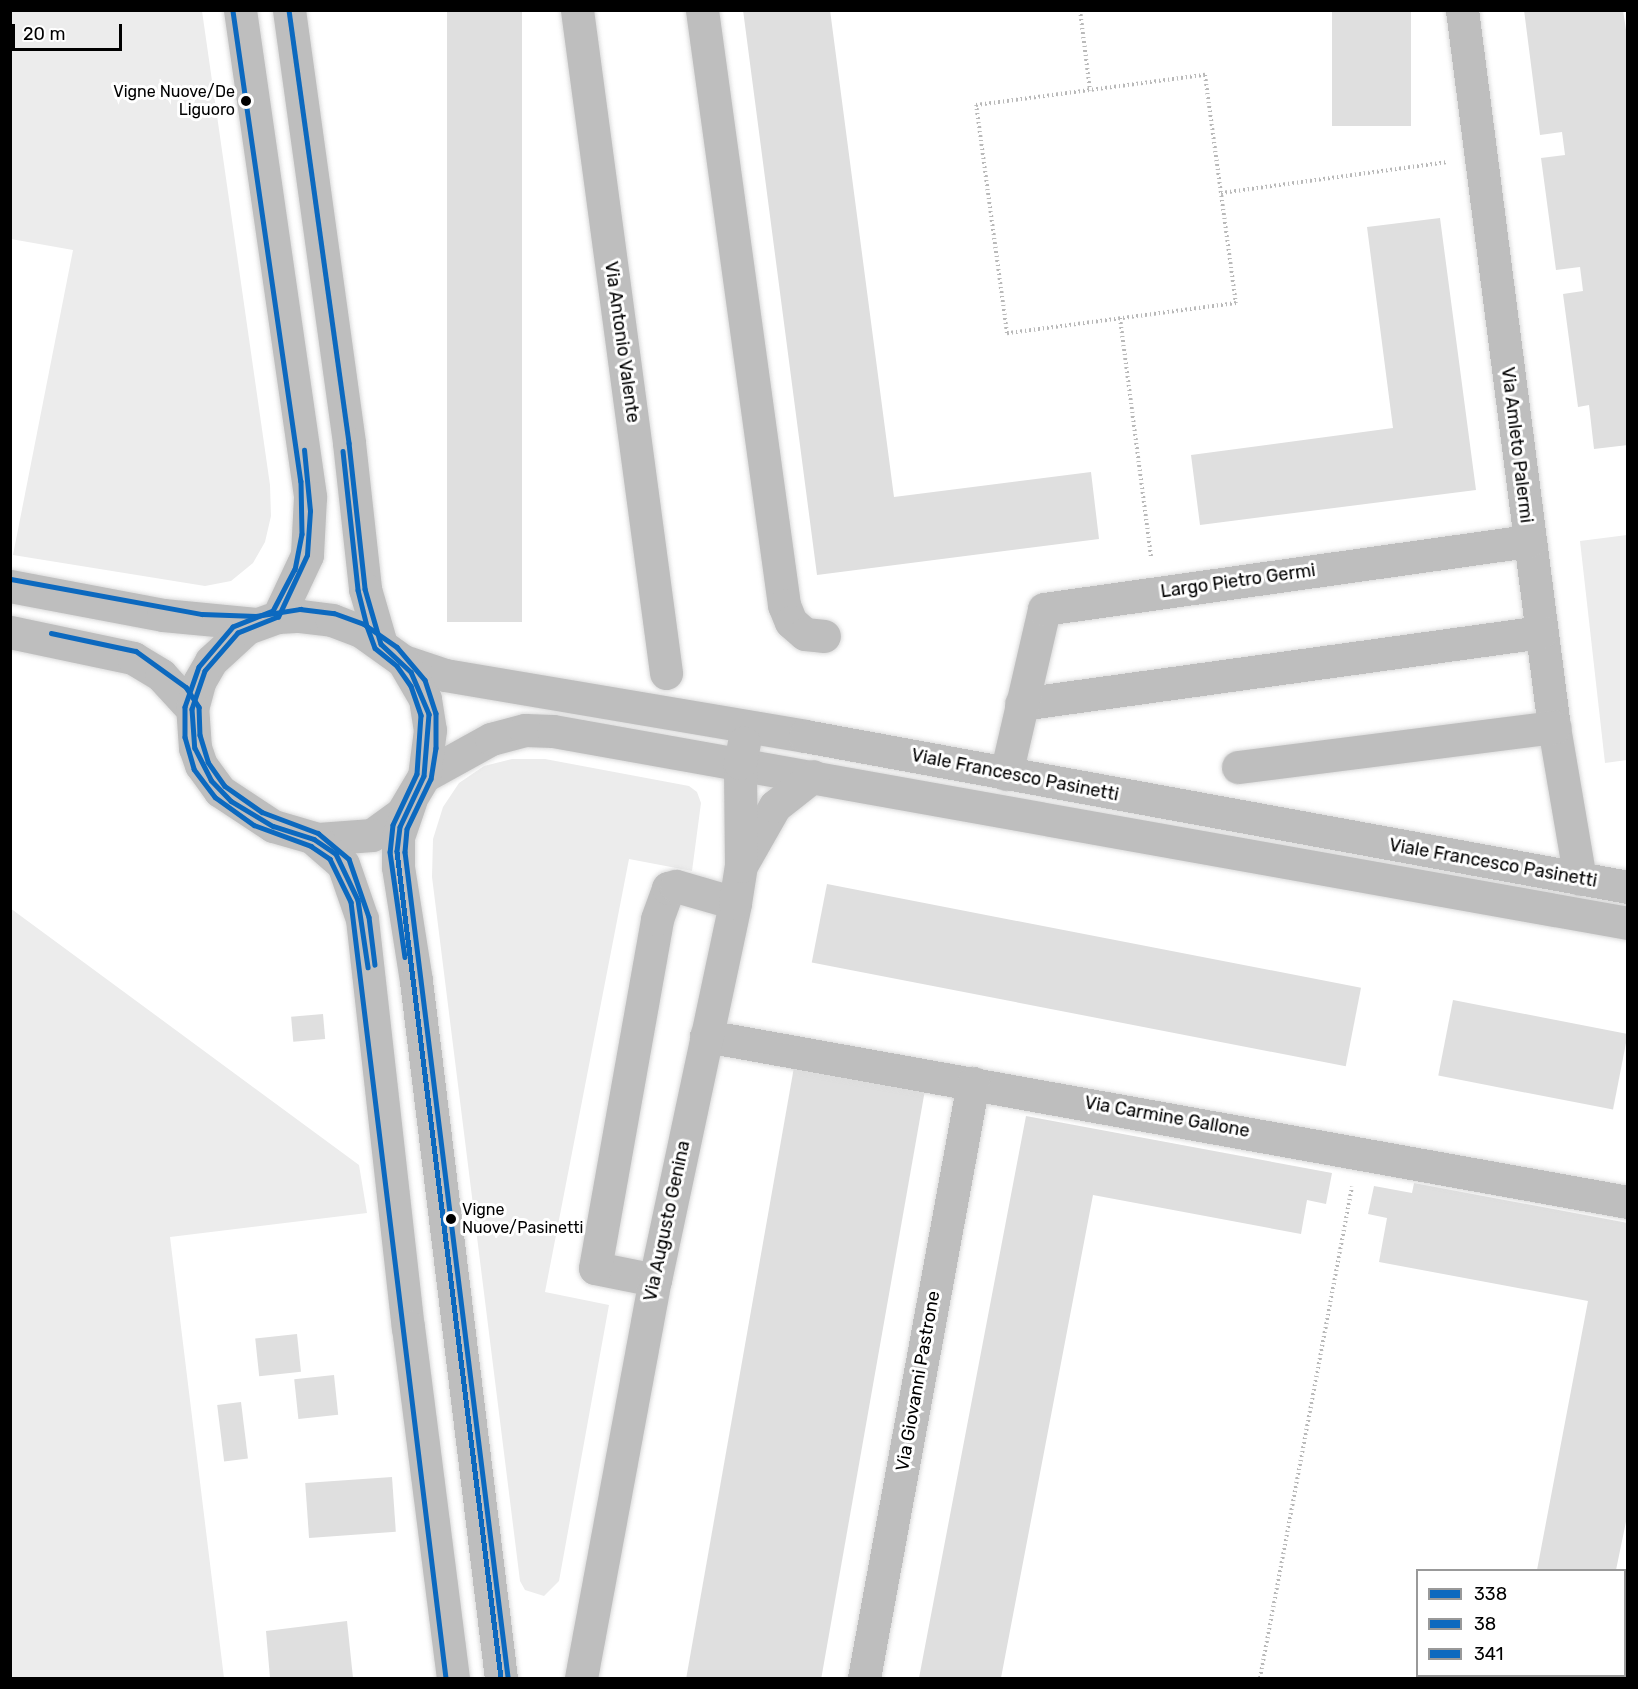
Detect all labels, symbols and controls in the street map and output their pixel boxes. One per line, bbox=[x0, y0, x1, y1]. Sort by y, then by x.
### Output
scale bar bbox=[15, 12, 124, 50]
text: 20 m bbox=[23, 23, 65, 45]
place label: Vigne Nuove/De Liguoro bbox=[113, 82, 235, 120]
marker: Vigne Nuove/De Liguoro bbox=[240, 95, 252, 107]
street label: Via Antonio Valente bbox=[600, 259, 644, 425]
street label: Via Amleto Palermi bbox=[1497, 365, 1537, 525]
street label: Largo Pietro Germi bbox=[1159, 559, 1317, 603]
street label: Viale Francesco Pasinetti bbox=[909, 744, 1121, 806]
street label: Viale Francesco Pasinetti bbox=[1387, 834, 1599, 892]
street label: Via Carmine Gallone bbox=[1083, 1092, 1251, 1142]
street label: Via Augusto Genina bbox=[639, 1138, 695, 1304]
place label: Vigne Nuove/Pasinetti bbox=[462, 1200, 583, 1238]
marker: Vigne Nuove/Pasinetti bbox=[445, 1213, 457, 1225]
street label: Via Giovanni Pastrone bbox=[892, 1289, 944, 1473]
legend bbox=[1416, 1569, 1626, 1677]
text: 338 bbox=[1474, 1583, 1507, 1605]
text: 38 bbox=[1474, 1613, 1496, 1635]
text: 341 bbox=[1474, 1643, 1503, 1665]

